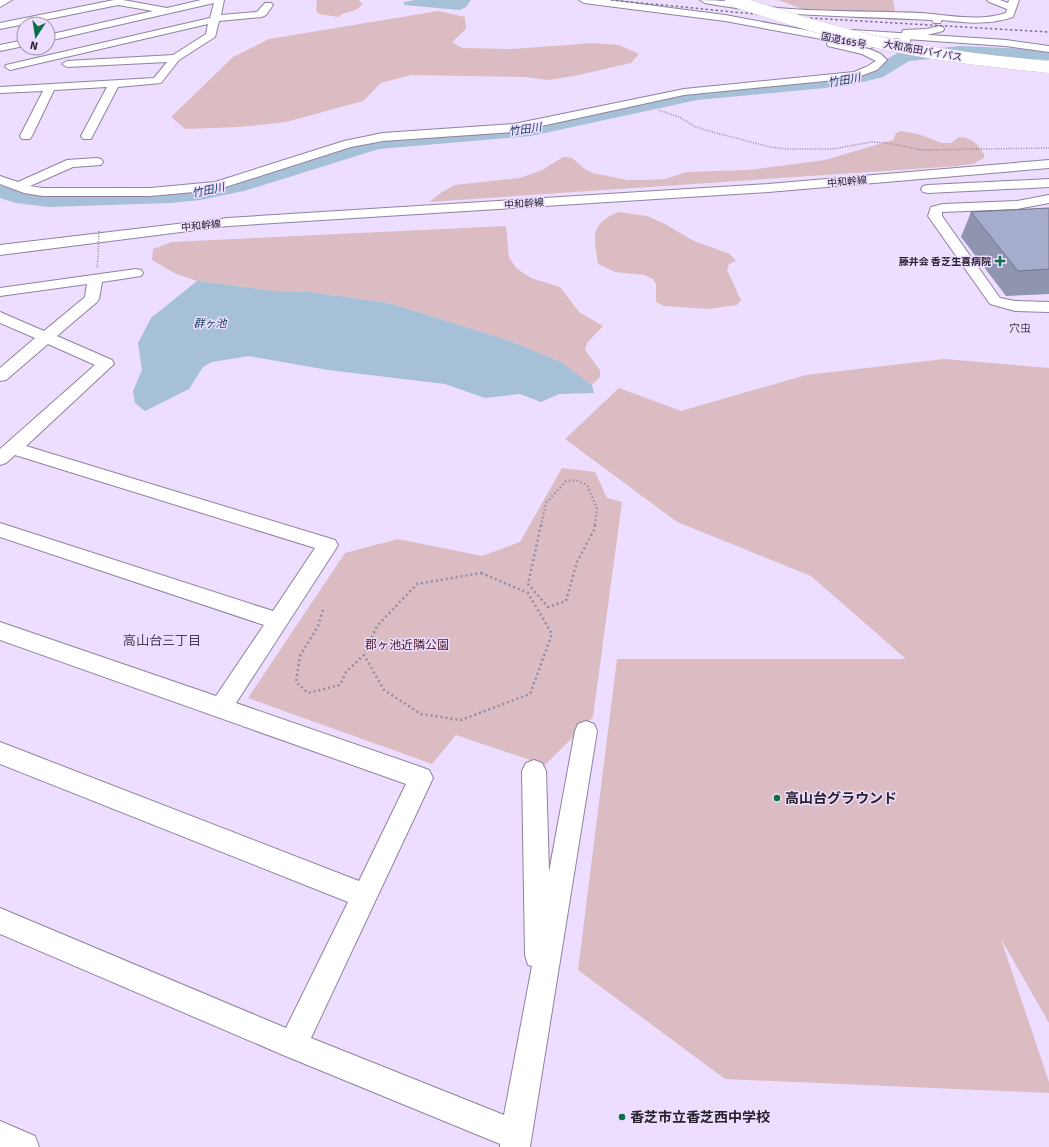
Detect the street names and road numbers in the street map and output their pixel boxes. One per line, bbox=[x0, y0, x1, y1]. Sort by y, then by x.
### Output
street label: 国道165号 bbox=[820, 31, 868, 51]
street label: 大和高田バイパス bbox=[882, 38, 963, 64]
street label: 中和幹線 bbox=[827, 174, 868, 190]
street label: 中和幹線 bbox=[504, 197, 544, 211]
street label: 中和幹線 bbox=[181, 218, 222, 234]

